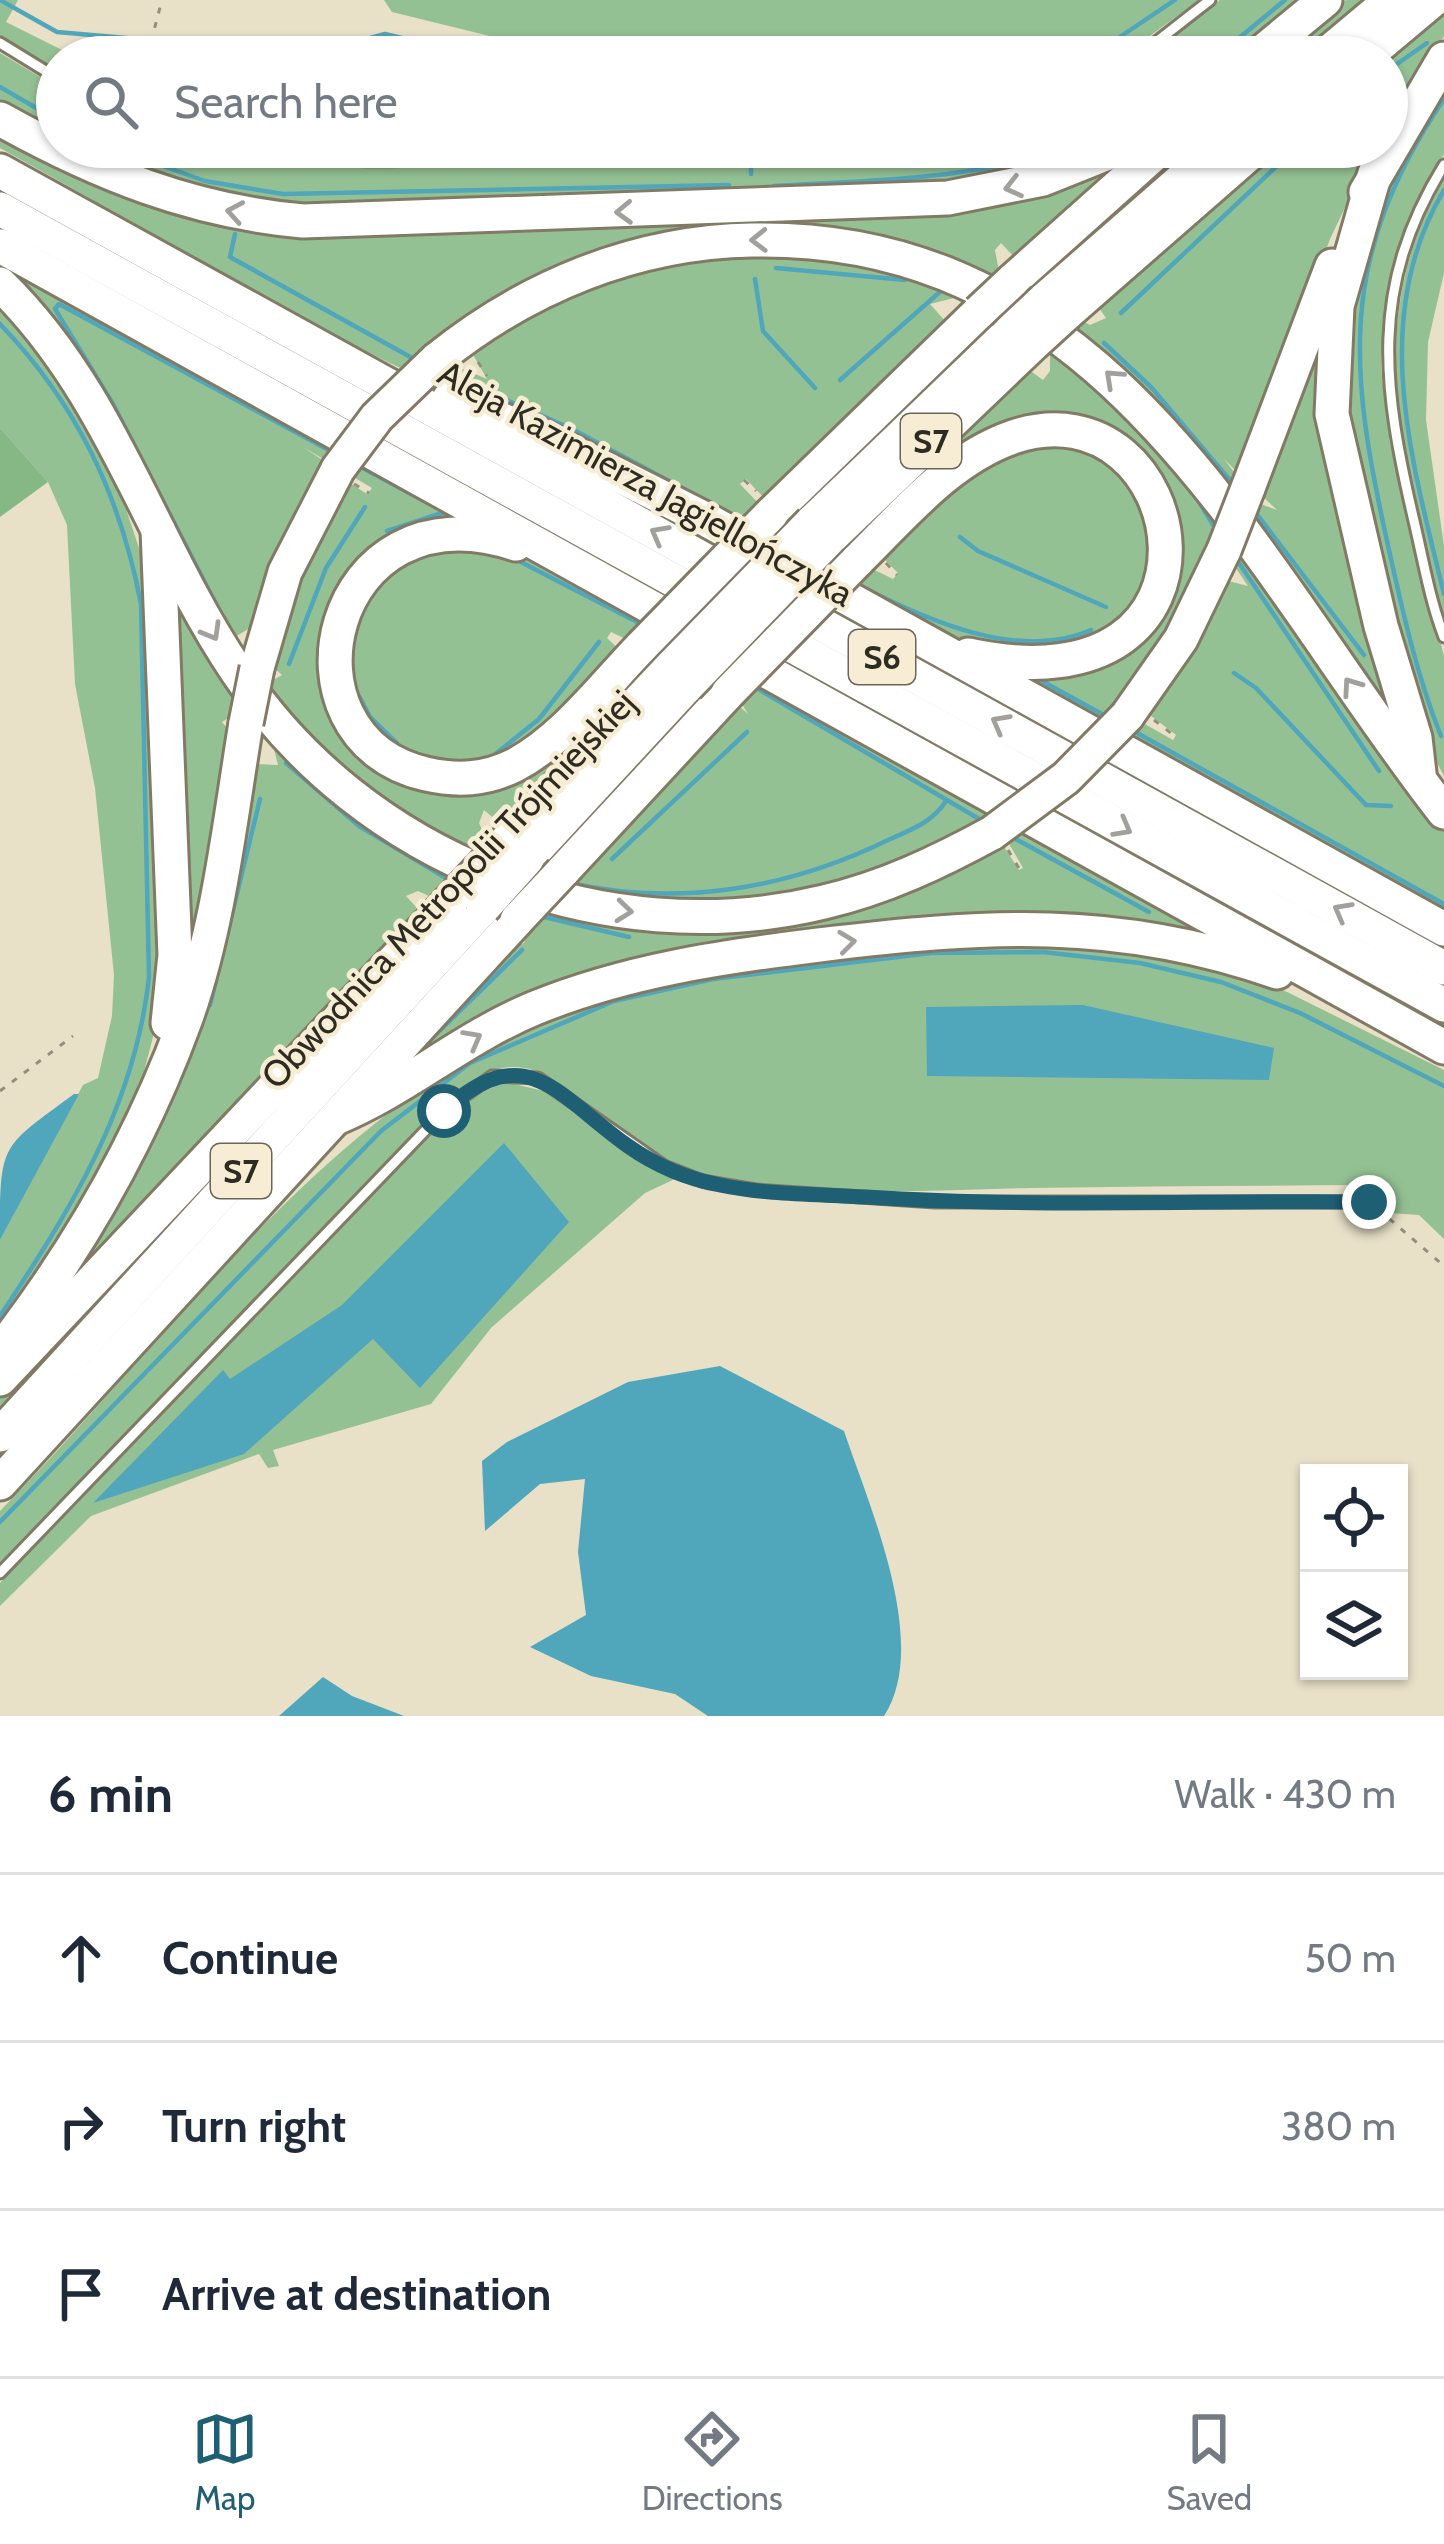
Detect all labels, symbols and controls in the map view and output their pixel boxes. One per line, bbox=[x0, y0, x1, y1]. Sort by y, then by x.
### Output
search box bbox=[36, 36, 1408, 168]
icon: search bbox=[78, 69, 144, 135]
text: Search here bbox=[174, 75, 398, 129]
one-way arrow bbox=[1004, 173, 1024, 198]
one-way arrow bbox=[614, 198, 633, 224]
one-way arrow bbox=[226, 200, 246, 226]
one-way arrow bbox=[749, 227, 768, 253]
street label: Aleja Kazimierza Jagiellończyka bbox=[431, 350, 861, 616]
one-way arrow bbox=[1106, 371, 1127, 393]
road number: S7 bbox=[901, 414, 961, 468]
one-way arrow bbox=[650, 526, 671, 549]
one-way arrow bbox=[198, 619, 221, 641]
road number: S6 bbox=[849, 630, 915, 684]
one-way arrow bbox=[1343, 678, 1365, 700]
street label: Obwodnica Metropolii Trójmiejskiej bbox=[252, 681, 644, 1097]
one-way arrow bbox=[992, 714, 1013, 737]
one-way arrow bbox=[1110, 814, 1131, 837]
one-way arrow bbox=[614, 897, 634, 923]
one-way arrow bbox=[1333, 903, 1354, 926]
one-way arrow bbox=[837, 929, 857, 955]
one-way arrow bbox=[460, 1030, 481, 1053]
route start bbox=[417, 1084, 471, 1138]
road number: S7 bbox=[211, 1144, 271, 1198]
route end bbox=[1342, 1175, 1396, 1229]
map controls bbox=[1300, 1464, 1408, 1680]
button: locate bbox=[1300, 1464, 1408, 1572]
button: layers bbox=[1300, 1572, 1408, 1680]
text: 6 min bbox=[48, 1763, 173, 1825]
text: Walk · 430 m bbox=[1175, 1770, 1396, 1818]
icon: ahead bbox=[48, 1925, 114, 1991]
text: Continue bbox=[162, 1931, 338, 1985]
text: 50 m bbox=[1305, 1934, 1396, 1982]
icon: right bbox=[48, 2093, 114, 2159]
text: Turn right bbox=[162, 2099, 346, 2153]
text: 380 m bbox=[1281, 2102, 1396, 2150]
icon: arrive bbox=[48, 2261, 114, 2327]
text: Arrive at destination bbox=[162, 2267, 551, 2321]
tab: Map bbox=[192, 2406, 258, 2518]
tab: Directions bbox=[642, 2406, 783, 2518]
tab: Saved bbox=[1166, 2406, 1252, 2518]

